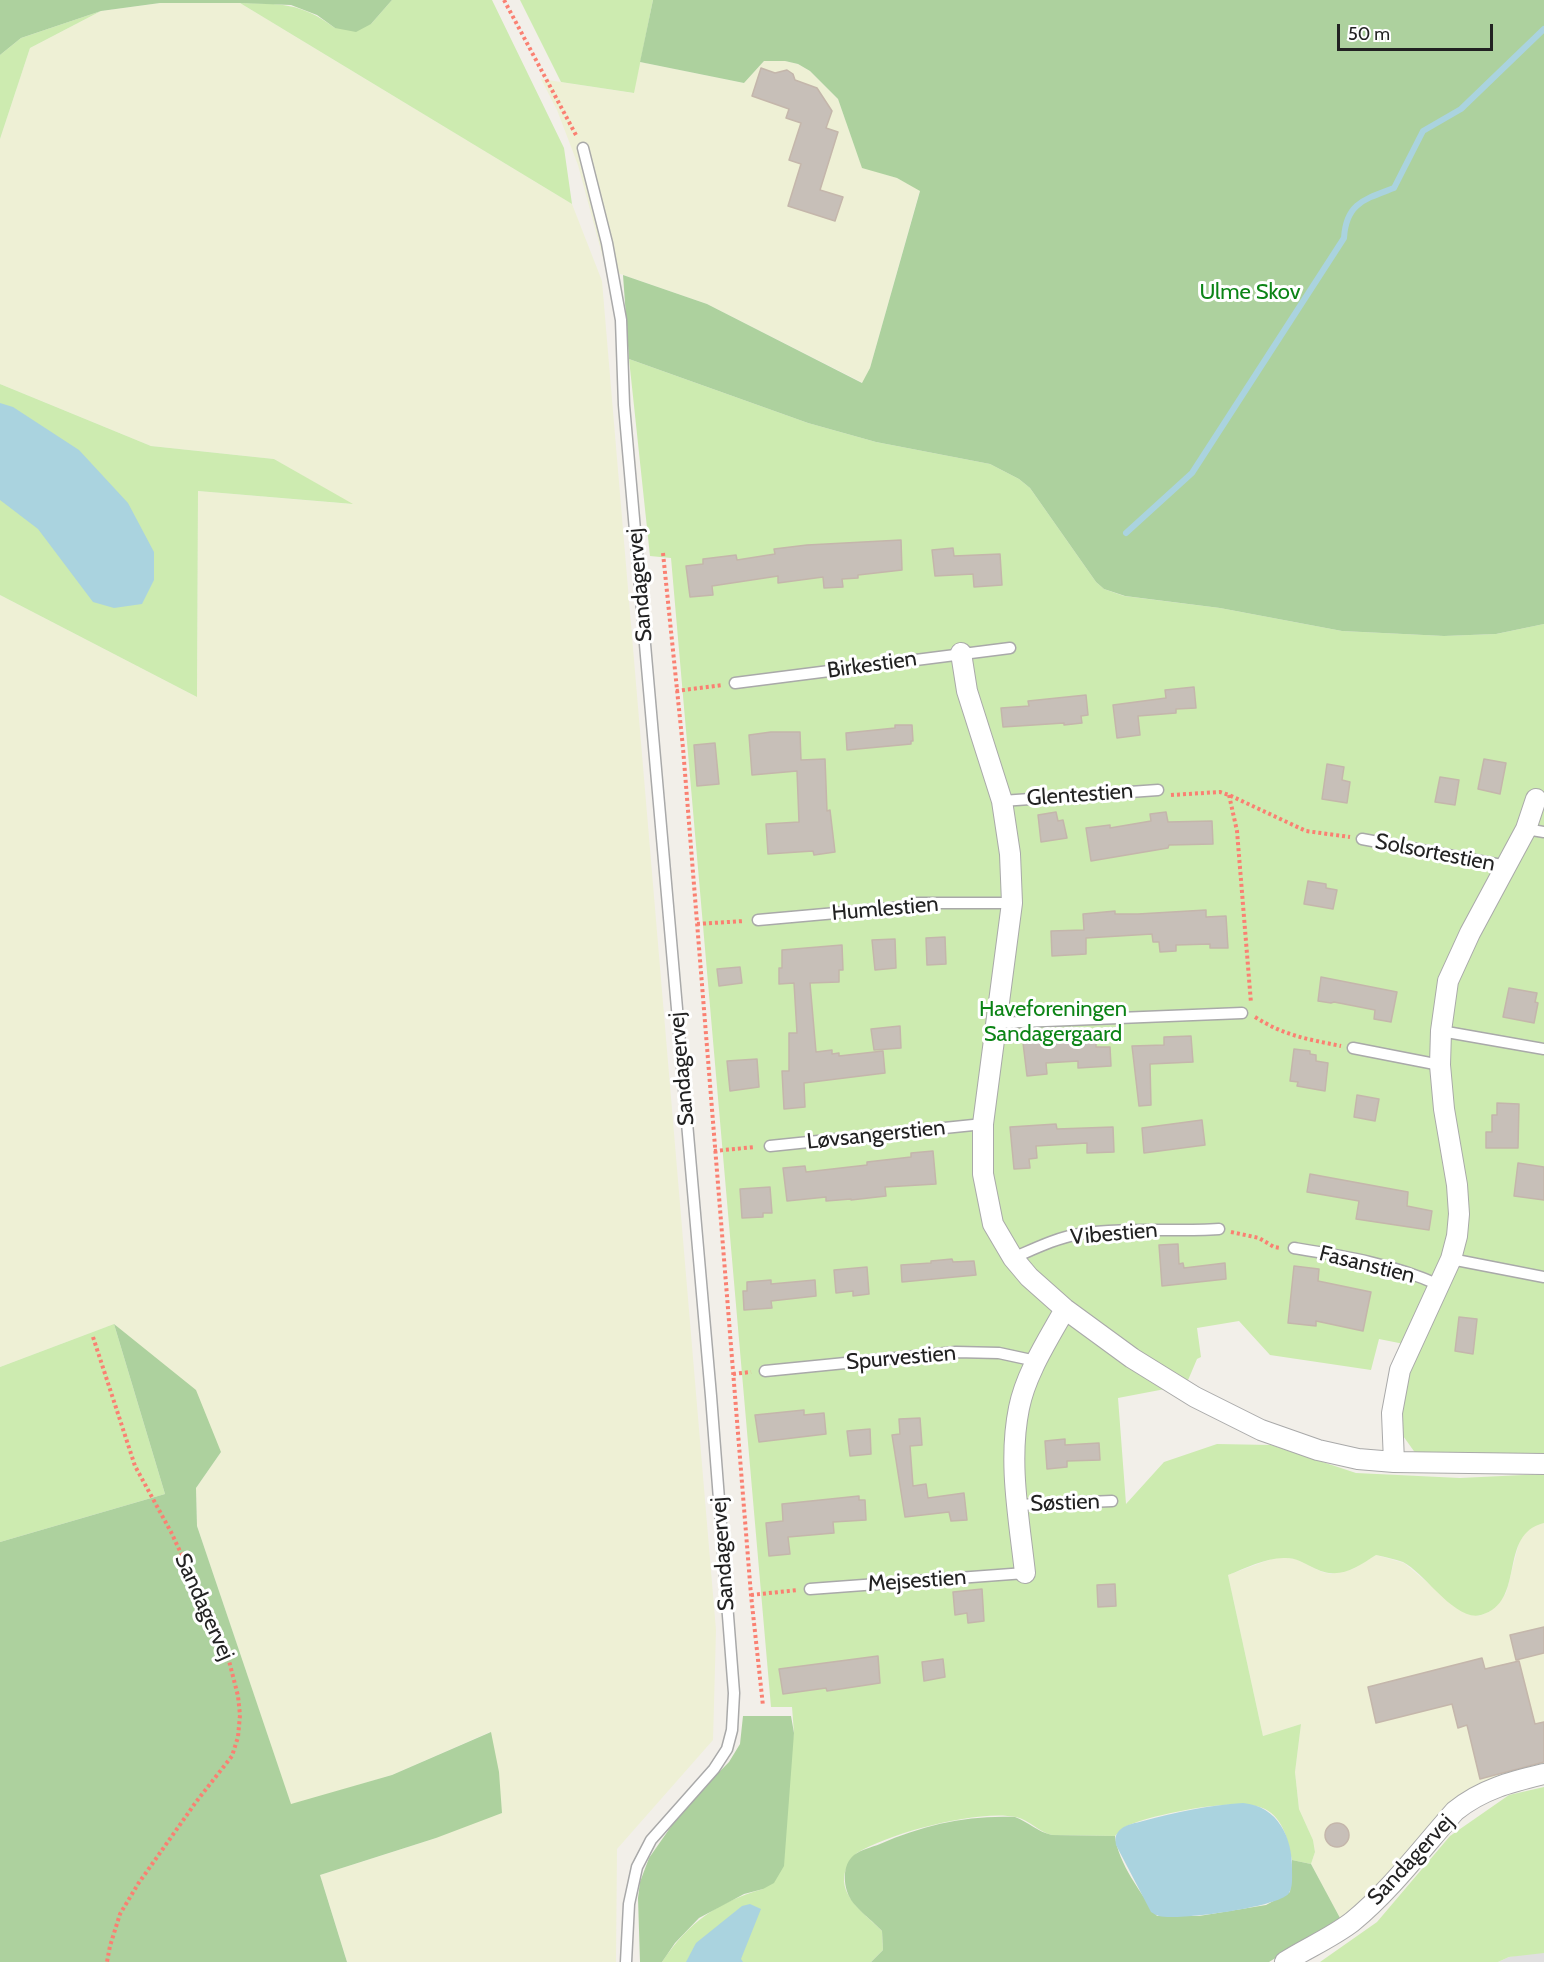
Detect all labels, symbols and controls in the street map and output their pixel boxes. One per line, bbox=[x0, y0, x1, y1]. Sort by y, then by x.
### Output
scale bar bbox=[1340, 12, 1496, 50]
text: 50 m bbox=[1348, 23, 1390, 45]
park label: Ulme Skov bbox=[1199, 280, 1301, 306]
street label: Sandagervej bbox=[622, 527, 658, 643]
street label: Birkestien bbox=[826, 646, 918, 684]
street label: Glentestien bbox=[1026, 778, 1134, 812]
street label: Solsortestien bbox=[1373, 828, 1497, 878]
street label: Humlestien bbox=[830, 891, 940, 927]
park label: Haveforeningen Sandagergaard bbox=[979, 997, 1127, 1048]
street label: Sandagervej bbox=[664, 1011, 700, 1127]
street label: Løvsangerstien bbox=[805, 1115, 947, 1155]
street label: Vibestien bbox=[1069, 1217, 1159, 1251]
street label: Fasanstien bbox=[1316, 1240, 1418, 1290]
street label: Spurvestien bbox=[845, 1340, 957, 1376]
street label: Søstien bbox=[1030, 1489, 1100, 1517]
street label: Sandagervej bbox=[706, 1496, 740, 1612]
street label: Sandagervej bbox=[169, 1549, 239, 1665]
street label: Mejsestien bbox=[867, 1564, 967, 1598]
street label: Sandagervej bbox=[1362, 1809, 1460, 1911]

